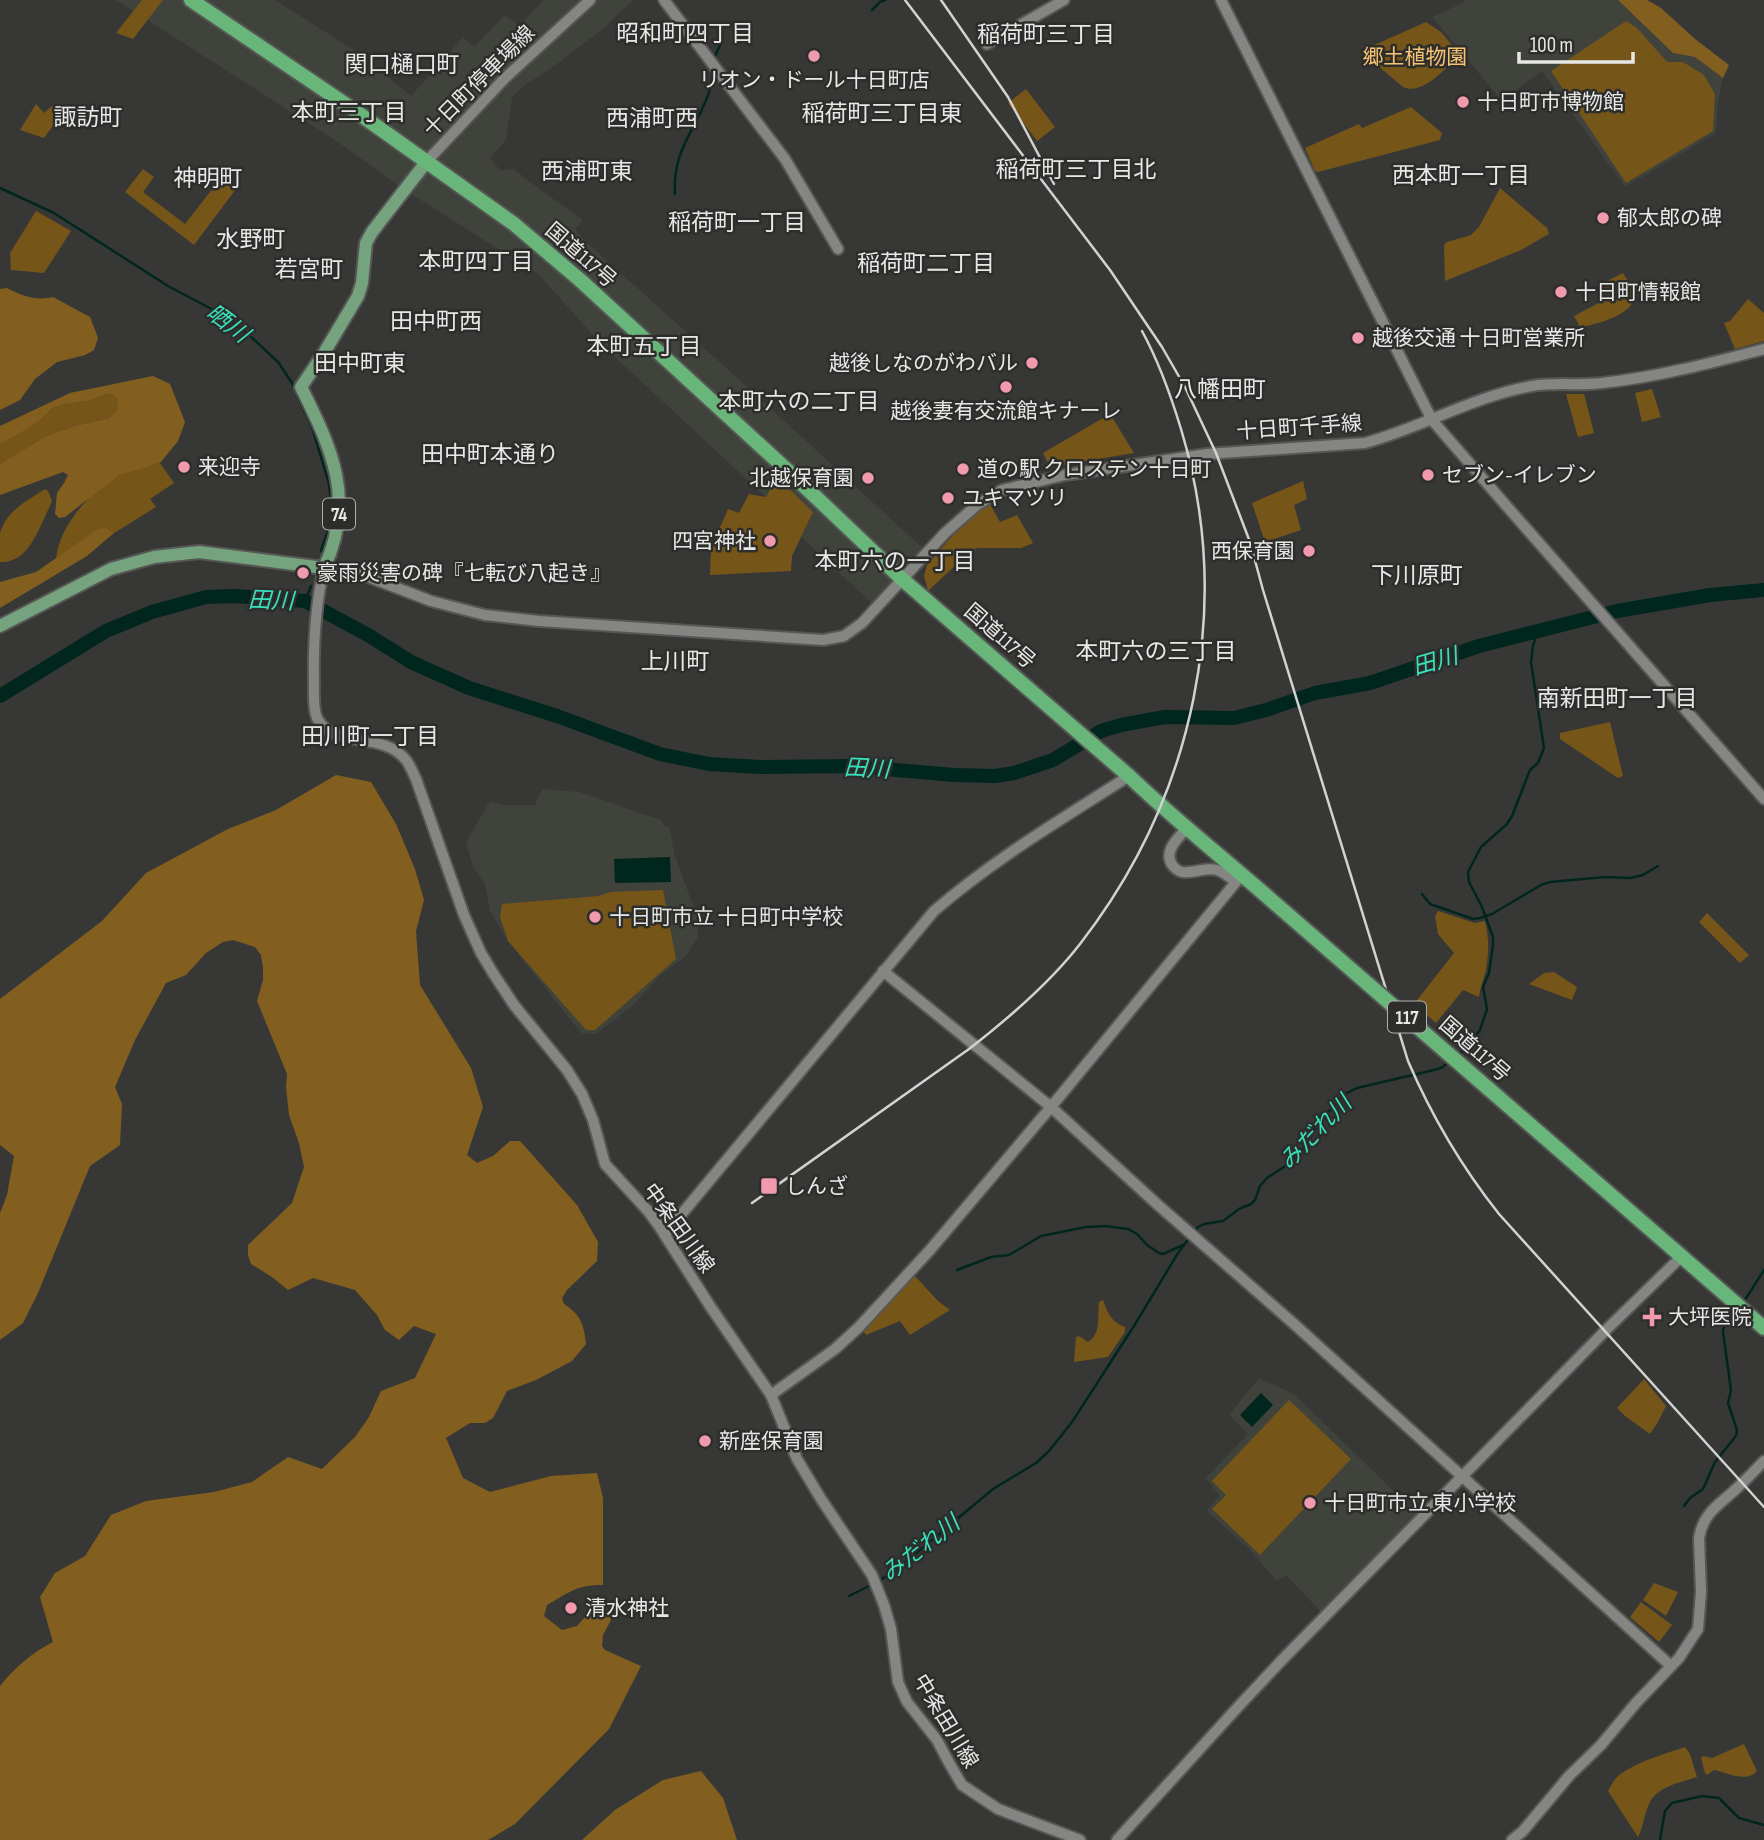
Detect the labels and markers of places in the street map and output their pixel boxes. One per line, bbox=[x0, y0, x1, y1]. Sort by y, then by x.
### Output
marker: リオン・ドール十日町店 bbox=[806, 48, 822, 64]
place label: リオン・ドール十日町店 bbox=[699, 68, 930, 93]
place label: 十日町市博物館 bbox=[1477, 90, 1624, 115]
marker: 十日町市博物館 bbox=[1455, 94, 1471, 110]
place label: 郁太郎の碑 bbox=[1617, 206, 1722, 231]
marker: 郁太郎の碑 bbox=[1595, 210, 1611, 226]
place label: 十日町情報館 bbox=[1575, 280, 1701, 305]
marker: 十日町情報館 bbox=[1553, 284, 1569, 300]
place label: 越後交通 十日町営業所 bbox=[1372, 326, 1585, 351]
marker: 越後交通 十日町営業所 bbox=[1350, 330, 1366, 346]
place label: 越後しなのがわバル bbox=[829, 351, 1018, 376]
marker: 越後しなのがわバル bbox=[1024, 355, 1040, 371]
marker: 越後妻有交流館キナーレ bbox=[998, 379, 1014, 395]
place label: 越後妻有交流館キナーレ bbox=[891, 399, 1122, 424]
place label: 来迎寺 bbox=[198, 455, 261, 480]
place label: 道の駅 クロステン十日町 bbox=[977, 457, 1211, 482]
marker: 来迎寺 bbox=[176, 459, 192, 475]
marker: 道の駅 クロステン十日町 bbox=[955, 461, 971, 477]
place label: セブン-イレブン bbox=[1442, 463, 1597, 488]
place label: 北越保育園 bbox=[749, 466, 854, 491]
marker: セブン-イレブン bbox=[1420, 467, 1436, 483]
marker: 北越保育園 bbox=[860, 470, 876, 486]
place label: ユキマツリ bbox=[962, 486, 1067, 511]
marker: ユキマツリ bbox=[940, 490, 956, 506]
place label: 四宮神社 bbox=[672, 529, 756, 554]
marker: 四宮神社 bbox=[762, 533, 778, 549]
place label: 西保育園 bbox=[1211, 539, 1295, 564]
marker: 西保育園 bbox=[1301, 543, 1317, 559]
place label: 豪雨災害の碑『七転び八起き』 bbox=[317, 561, 611, 586]
marker: 豪雨災害の碑『七転び八起き』 bbox=[295, 565, 311, 581]
place label: 十日町市立 十日町中学校 bbox=[609, 905, 843, 930]
marker: 十日町市立 十日町中学校 bbox=[587, 909, 603, 925]
place label: しんざ bbox=[785, 1174, 848, 1199]
marker: しんざ bbox=[759, 1176, 779, 1196]
place label: 大坪医院 bbox=[1668, 1305, 1752, 1330]
marker: 大坪医院 bbox=[1642, 1307, 1662, 1327]
place label: 新座保育園 bbox=[719, 1429, 824, 1454]
marker: 新座保育園 bbox=[697, 1433, 713, 1449]
place label: 十日町市立 東小学校 bbox=[1324, 1491, 1516, 1516]
marker: 十日町市立 東小学校 bbox=[1302, 1495, 1318, 1511]
place label: 清水神社 bbox=[585, 1596, 669, 1621]
marker: 清水神社 bbox=[563, 1600, 579, 1616]

